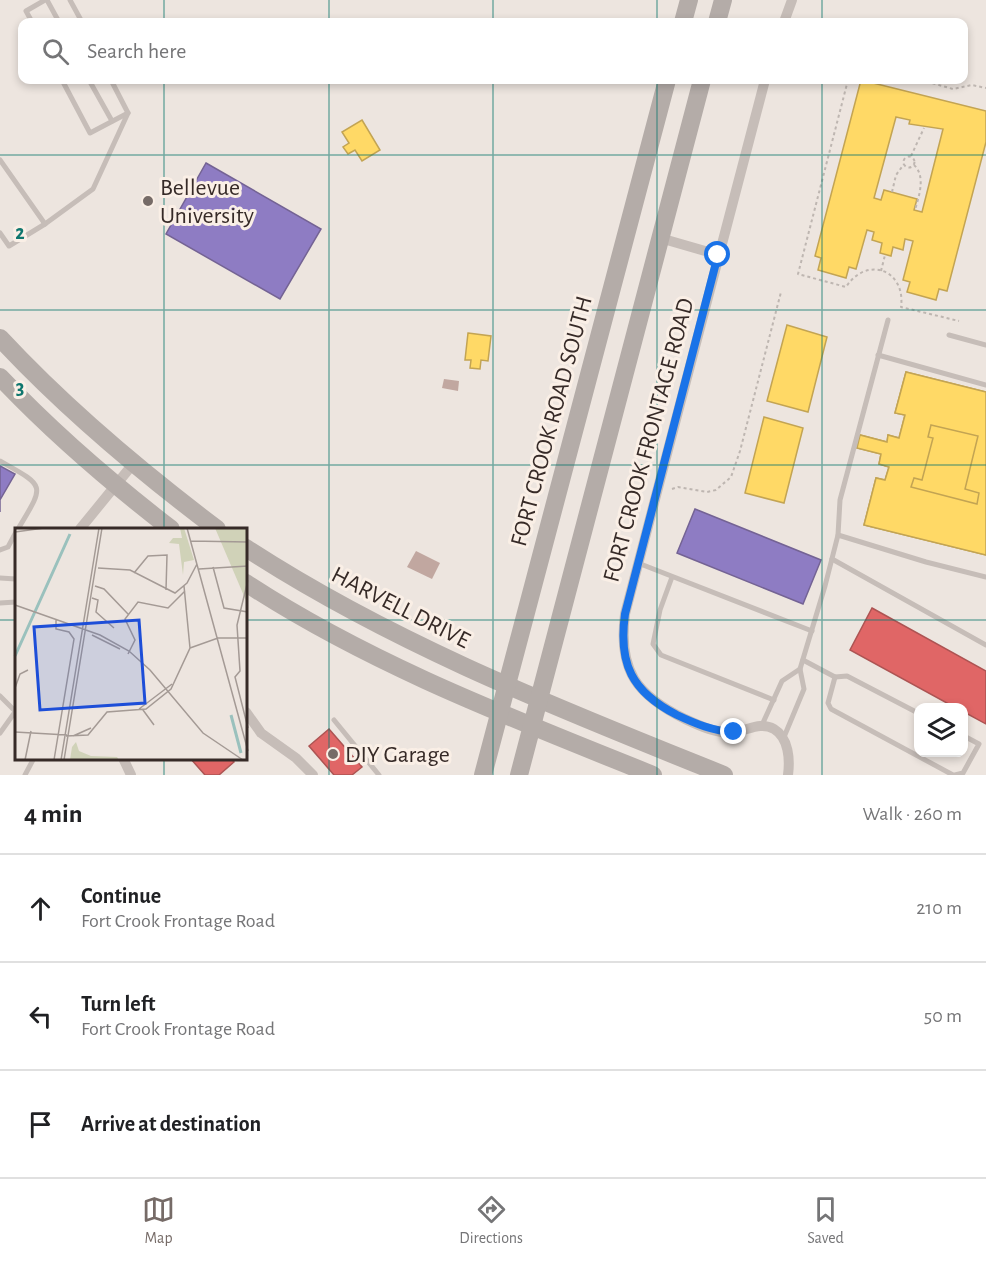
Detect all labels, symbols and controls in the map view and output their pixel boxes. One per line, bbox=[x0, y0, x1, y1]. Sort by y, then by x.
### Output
search box bbox=[18, 18, 968, 84]
icon: search bbox=[39, 35, 72, 68]
text: Search here bbox=[87, 40, 186, 62]
place label: Bellevue University bbox=[160, 176, 254, 228]
marker: Bellevue University bbox=[141, 194, 155, 208]
text: 2 bbox=[15, 223, 25, 243]
route start bbox=[704, 241, 730, 267]
street label: FORT CROOK ROAD SOUTH bbox=[507, 294, 597, 549]
street label: FORT CROOK FRONTAGE ROAD bbox=[599, 296, 698, 585]
text: 3 bbox=[16, 378, 24, 398]
inset map bbox=[15, 528, 248, 760]
street label: HARVELL DRIVE bbox=[327, 563, 474, 653]
map controls bbox=[914, 703, 968, 757]
button: layers bbox=[914, 703, 968, 757]
route end bbox=[720, 718, 746, 744]
place label: DIY Garage bbox=[345, 743, 450, 767]
marker: DIY Garage bbox=[326, 747, 340, 761]
text: 4 min bbox=[24, 801, 83, 827]
text: Walk · 260 m bbox=[862, 804, 962, 824]
text: Continue bbox=[81, 885, 161, 907]
icon: ahead bbox=[24, 892, 57, 925]
text: 210 m bbox=[916, 898, 962, 918]
text: Fort Crook Frontage Road bbox=[81, 911, 275, 931]
text: Turn left bbox=[81, 993, 155, 1015]
icon: left bbox=[24, 1000, 57, 1033]
text: 50 m bbox=[924, 1006, 962, 1026]
text: Fort Crook Frontage Road bbox=[81, 1019, 275, 1039]
icon: arrive bbox=[24, 1108, 57, 1141]
text: Arrive at destination bbox=[81, 1113, 261, 1135]
tab: Map bbox=[142, 1193, 175, 1248]
tab: Directions bbox=[459, 1193, 523, 1248]
tab: Saved bbox=[807, 1193, 844, 1248]

